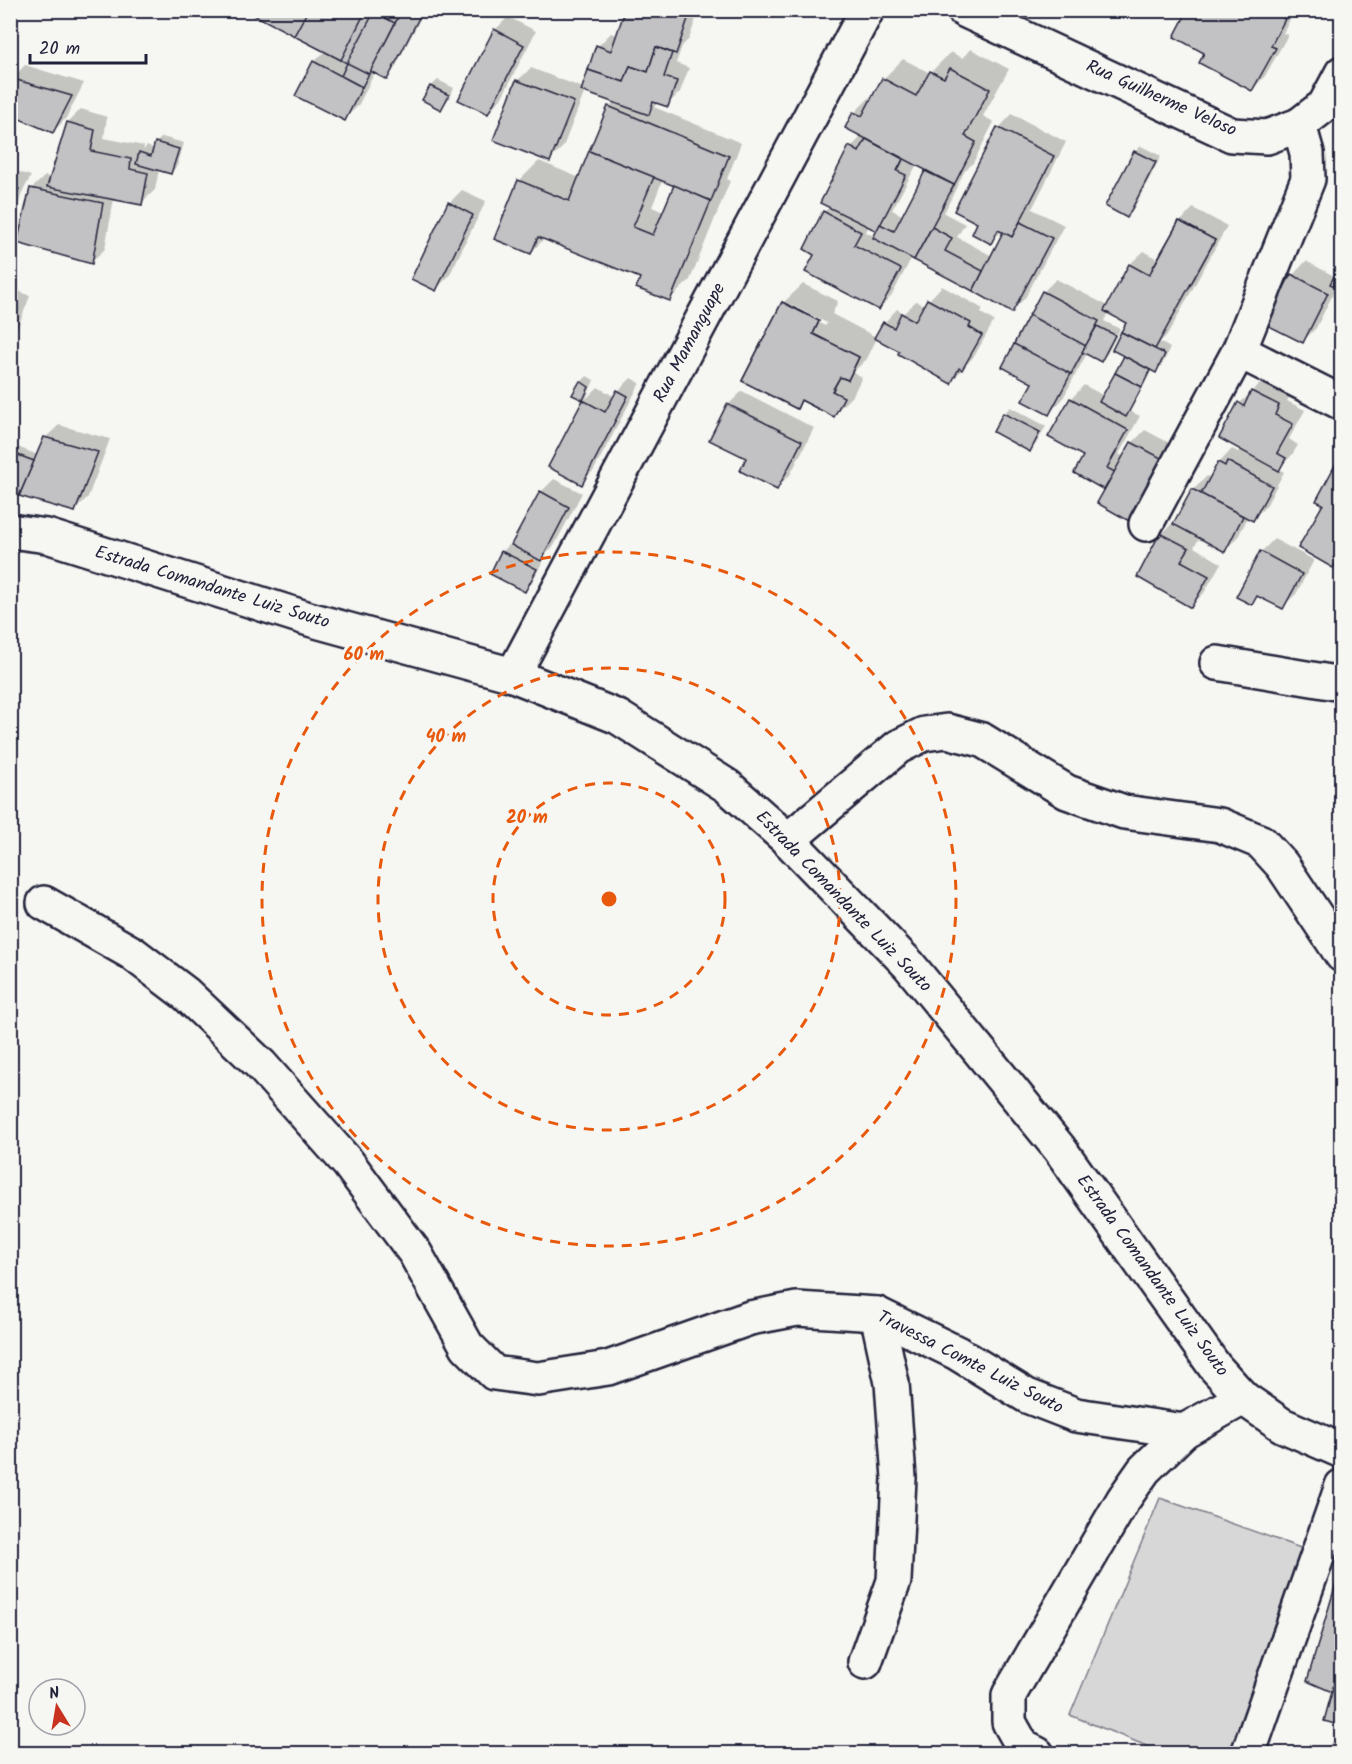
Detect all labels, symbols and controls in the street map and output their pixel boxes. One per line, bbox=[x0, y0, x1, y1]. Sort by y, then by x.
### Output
scale bar bbox=[30, 27, 146, 65]
text: 20 m bbox=[39, 35, 80, 64]
street label: Rua Guilherme Veloso bbox=[1081, 53, 1241, 145]
street label: Rua Mamanguape bbox=[646, 278, 734, 408]
street label: Estrada Comandante Luiz Souto bbox=[91, 538, 333, 638]
text: 60 m bbox=[344, 641, 385, 670]
text: 40 m bbox=[426, 723, 467, 752]
text: 20 m bbox=[506, 804, 548, 833]
street label: Estrada Comandante Luiz Souto bbox=[748, 804, 938, 1000]
centre of rings bbox=[599, 889, 619, 909]
street label: Estrada Comandante Luiz Souto bbox=[1068, 1169, 1236, 1383]
street label: Travessa Comte Luiz Souto bbox=[872, 1303, 1068, 1423]
north arrow bbox=[27, 1677, 87, 1737]
text: N bbox=[47, 1681, 62, 1707]

